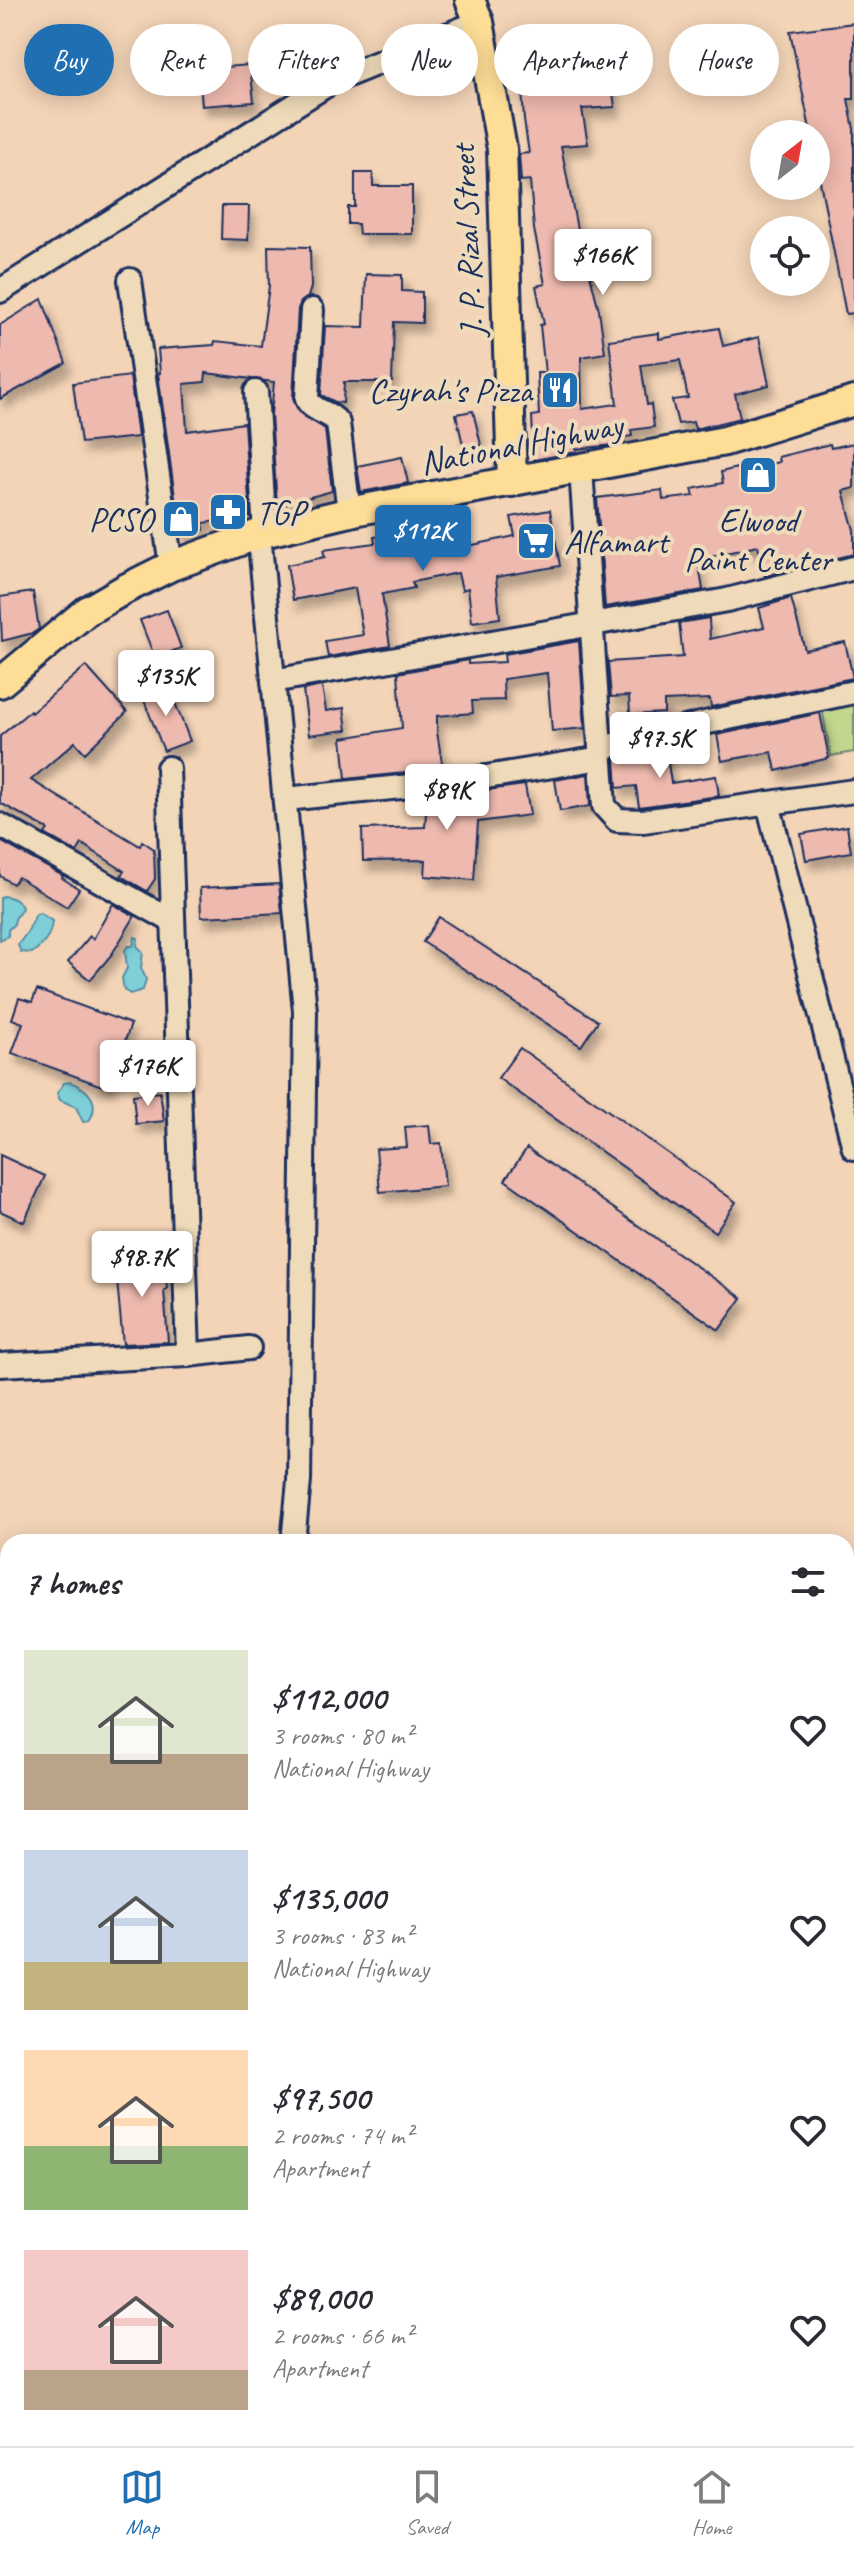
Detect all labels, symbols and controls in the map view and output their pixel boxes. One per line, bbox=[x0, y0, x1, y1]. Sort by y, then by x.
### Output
chip: Buy bbox=[24, 24, 114, 96]
chip: Rent bbox=[130, 24, 232, 96]
chip: Filters bbox=[248, 24, 365, 96]
chip: New bbox=[381, 24, 478, 96]
chip: Apartment bbox=[494, 24, 653, 96]
chip: House bbox=[669, 24, 779, 96]
north arrow bbox=[750, 120, 830, 200]
map controls bbox=[750, 120, 830, 296]
street label: J. P. Rizal Street bbox=[441, 140, 494, 340]
button: locate bbox=[750, 216, 830, 296]
pin: $166K bbox=[547, 229, 659, 297]
text: $166K bbox=[572, 238, 634, 271]
place label: Czyrah's Pizza bbox=[369, 369, 534, 412]
restaurant icon: Czyrah's Pizza bbox=[539, 369, 581, 411]
street label: National Highway bbox=[416, 402, 628, 484]
shop icon: Elwood Paint Center bbox=[737, 454, 779, 496]
pharmacy icon: TGP bbox=[207, 491, 249, 533]
place label: TGP bbox=[256, 491, 310, 534]
place label: PCSO bbox=[89, 498, 157, 541]
shop icon: PCSO bbox=[160, 498, 202, 540]
place label: Elwood Paint Center bbox=[684, 499, 835, 581]
pin: $112K bbox=[367, 505, 479, 573]
text: $112K bbox=[393, 514, 453, 547]
supermarket icon: Alfamart bbox=[515, 520, 557, 562]
place label: Alfamart bbox=[564, 520, 671, 563]
pin: $135K bbox=[110, 650, 222, 718]
text: $135K bbox=[136, 659, 196, 692]
pin: $97.5K bbox=[595, 712, 725, 780]
text: $97.5K bbox=[628, 721, 692, 754]
pin: $89K bbox=[400, 764, 494, 832]
text: $89K bbox=[423, 773, 471, 806]
pin: $176K bbox=[92, 1040, 204, 1108]
text: $176K bbox=[118, 1049, 178, 1082]
pin: $98.7K bbox=[77, 1231, 207, 1299]
text: $98.7K bbox=[110, 1240, 174, 1273]
icon: filters bbox=[786, 1560, 830, 1604]
text: 7 homes bbox=[24, 1561, 120, 1604]
text: $112,000 bbox=[272, 1676, 386, 1719]
icon: home bbox=[88, 1682, 184, 1778]
icon: heart bbox=[786, 1708, 830, 1752]
text: 3 rooms · 80 m² bbox=[272, 1719, 413, 1752]
text: National Highway bbox=[272, 1752, 429, 1785]
text: $135,000 bbox=[272, 1876, 385, 1919]
icon: home bbox=[88, 1882, 184, 1978]
icon: heart bbox=[786, 1908, 830, 1952]
text: 3 rooms · 83 m² bbox=[272, 1919, 413, 1952]
text: National Highway bbox=[272, 1952, 429, 1985]
text: $97,500 bbox=[272, 2076, 369, 2119]
icon: home bbox=[88, 2082, 184, 2178]
icon: heart bbox=[786, 2108, 830, 2152]
text: 2 rooms · 74 m² bbox=[272, 2119, 413, 2152]
text: Apartment bbox=[272, 2152, 368, 2185]
text: $89,000 bbox=[272, 2276, 370, 2319]
icon: home bbox=[88, 2282, 184, 2378]
icon: heart bbox=[786, 2308, 830, 2352]
text: 2 rooms · 66 m² bbox=[272, 2319, 413, 2352]
text: Apartment bbox=[272, 2352, 368, 2385]
tab: Map bbox=[120, 2465, 164, 2541]
tab: Saved bbox=[405, 2465, 449, 2541]
tab: Home bbox=[690, 2465, 734, 2541]

